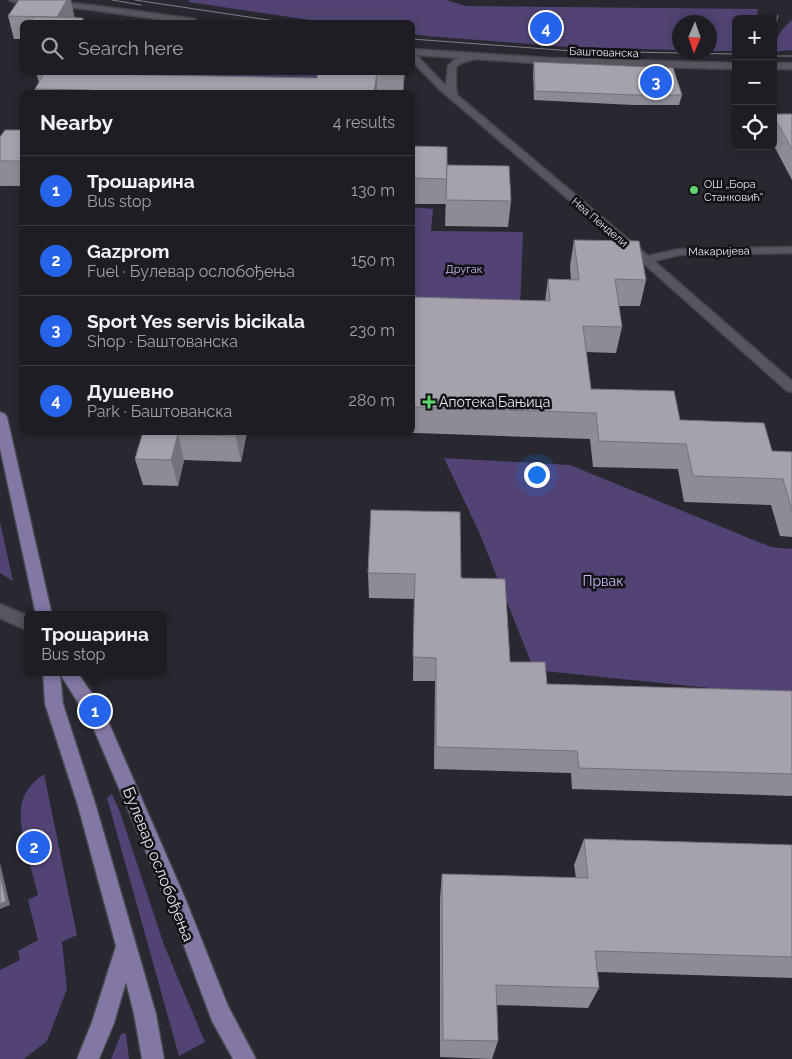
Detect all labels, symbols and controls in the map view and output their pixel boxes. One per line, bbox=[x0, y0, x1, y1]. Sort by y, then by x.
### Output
pin: 4 bbox=[530, 9, 562, 47]
north arrow bbox=[672, 15, 717, 60]
map controls bbox=[732, 15, 777, 150]
button: + bbox=[732, 15, 777, 60]
search box bbox=[20, 20, 415, 75]
icon: search bbox=[38, 34, 66, 62]
text: Search here bbox=[78, 37, 184, 59]
street label: Баштованска bbox=[569, 45, 639, 60]
button: − bbox=[732, 60, 777, 105]
pin: 3 bbox=[640, 63, 672, 101]
button: locate bbox=[732, 105, 777, 150]
text: Nearby bbox=[40, 110, 113, 135]
text: 4 results bbox=[333, 113, 395, 132]
text: Трошарина bbox=[87, 170, 195, 192]
place label: ОШ „Бора Станковић” bbox=[704, 178, 763, 204]
text: 1 bbox=[52, 181, 60, 200]
text: 130 m bbox=[351, 181, 395, 200]
marker: ОШ „Бора Станковић” bbox=[688, 184, 700, 196]
text: Bus stop bbox=[87, 192, 151, 211]
street label: Неа Пендели bbox=[569, 195, 631, 250]
text: Gazprom bbox=[87, 240, 170, 262]
street label: Макаријева bbox=[688, 244, 750, 259]
text: 2 bbox=[51, 251, 61, 270]
text: 150 m bbox=[351, 251, 395, 270]
text: Fuel · Булевар ослобођења bbox=[87, 262, 295, 281]
park label: Другак bbox=[446, 263, 483, 276]
text: Sport Yes servis bicikala bbox=[87, 310, 305, 332]
text: 3 bbox=[52, 321, 60, 340]
text: 230 m bbox=[350, 321, 395, 340]
text: Shop · Баштованска bbox=[87, 332, 238, 351]
text: Душевно bbox=[87, 380, 174, 402]
text: 4 bbox=[51, 391, 61, 410]
text: 280 m bbox=[349, 391, 395, 410]
place label: Апотека Бањица bbox=[439, 394, 550, 410]
marker: Апотека Бањица bbox=[423, 396, 435, 408]
text: Park · Баштованска bbox=[87, 402, 232, 421]
your location bbox=[524, 462, 550, 488]
park label: Првак bbox=[582, 573, 624, 589]
popup bbox=[24, 611, 166, 676]
text: Трошарина bbox=[41, 623, 149, 645]
text: Bus stop bbox=[41, 645, 105, 664]
pin: 1 bbox=[79, 692, 111, 730]
street label: Булевар ослобођења bbox=[119, 784, 198, 944]
pin: 2 bbox=[18, 828, 50, 866]

